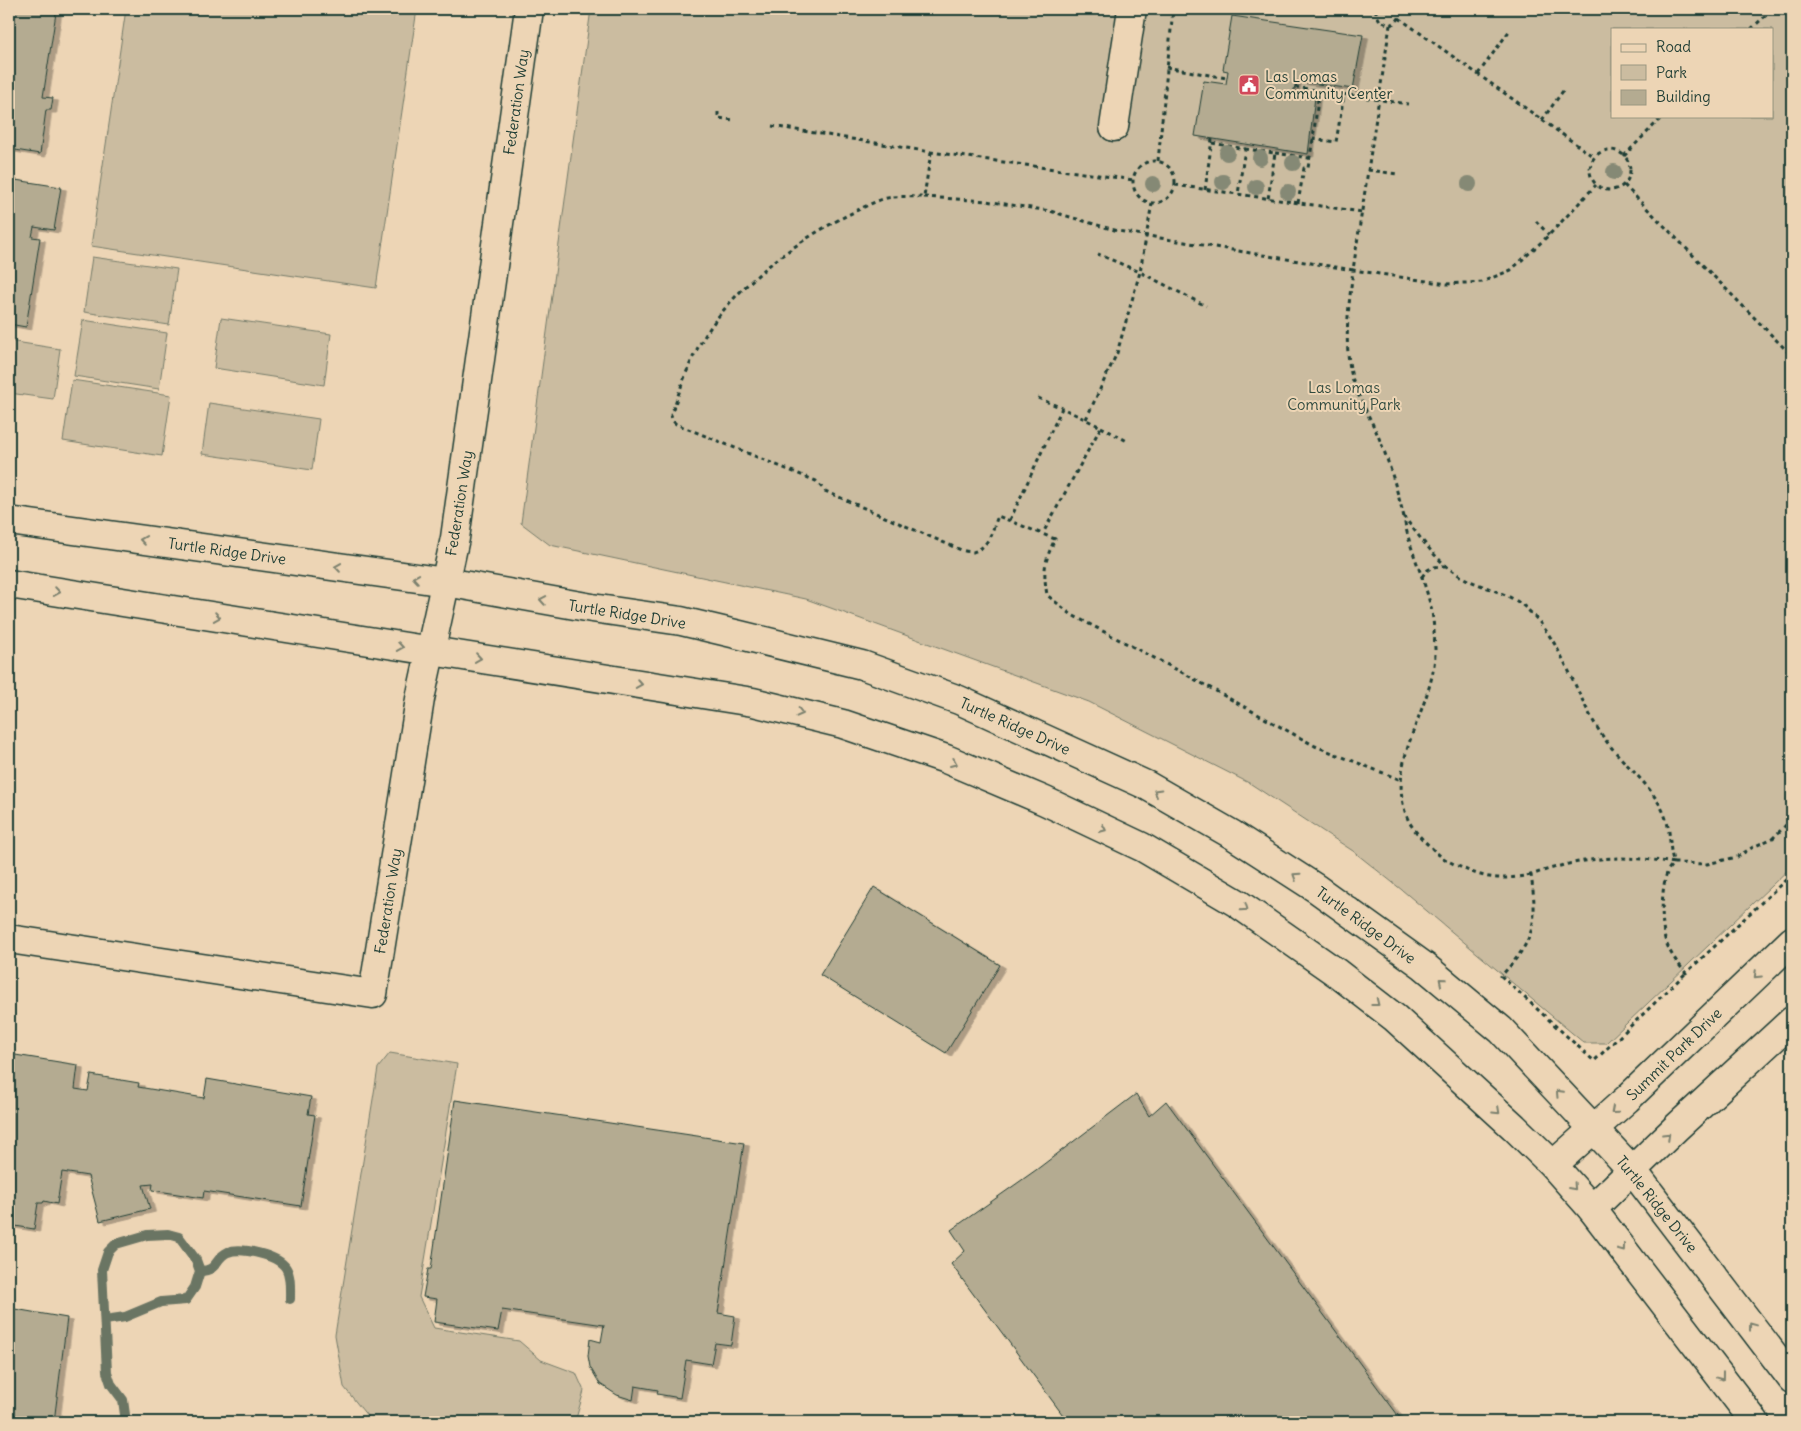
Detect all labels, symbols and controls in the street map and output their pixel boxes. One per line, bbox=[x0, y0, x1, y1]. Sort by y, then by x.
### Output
legend bbox=[1611, 28, 1774, 118]
text: Road bbox=[1656, 37, 1691, 56]
street label: Federation Way bbox=[499, 48, 533, 156]
text: Park bbox=[1656, 63, 1687, 82]
place label: Las Lomas Community Center bbox=[1265, 67, 1393, 103]
public building icon: Las Lomas Community Center bbox=[1237, 73, 1261, 97]
text: Building bbox=[1656, 87, 1711, 106]
park label: Las Lomas Community Park bbox=[1287, 378, 1401, 414]
street label: Federation Way bbox=[441, 449, 477, 557]
street label: Turtle Ridge Drive bbox=[167, 533, 287, 569]
one-way arrow bbox=[138, 535, 147, 545]
one-way arrow bbox=[334, 562, 343, 572]
one-way arrow bbox=[412, 573, 421, 583]
one-way arrow bbox=[53, 586, 61, 596]
one-way arrow bbox=[539, 595, 548, 605]
street label: Turtle Ridge Drive bbox=[567, 595, 687, 633]
one-way arrow bbox=[213, 612, 222, 622]
one-way arrow bbox=[395, 641, 404, 651]
one-way arrow bbox=[474, 653, 483, 663]
one-way arrow bbox=[634, 678, 643, 688]
street label: Turtle Ridge Drive bbox=[957, 693, 1073, 759]
one-way arrow bbox=[795, 707, 804, 718]
one-way arrow bbox=[950, 757, 958, 767]
one-way arrow bbox=[1154, 788, 1163, 798]
one-way arrow bbox=[1098, 823, 1107, 833]
street label: Federation Way bbox=[370, 847, 406, 955]
one-way arrow bbox=[1293, 873, 1302, 882]
street label: Turtle Ridge Drive bbox=[1312, 882, 1420, 968]
one-way arrow bbox=[1239, 902, 1249, 911]
one-way arrow bbox=[1754, 969, 1763, 978]
one-way arrow bbox=[1439, 979, 1448, 987]
one-way arrow bbox=[1370, 997, 1379, 1005]
street label: Summit Park Drive bbox=[1622, 1004, 1726, 1104]
one-way arrow bbox=[1556, 1090, 1565, 1099]
one-way arrow bbox=[1491, 1105, 1500, 1114]
one-way arrow bbox=[1610, 1105, 1619, 1114]
one-way arrow bbox=[1661, 1133, 1670, 1142]
street label: Turtle Ridge Drive bbox=[1612, 1152, 1702, 1256]
one-way arrow bbox=[1567, 1182, 1576, 1191]
one-way arrow bbox=[1616, 1242, 1625, 1252]
one-way arrow bbox=[1749, 1322, 1758, 1332]
one-way arrow bbox=[1715, 1371, 1723, 1380]

